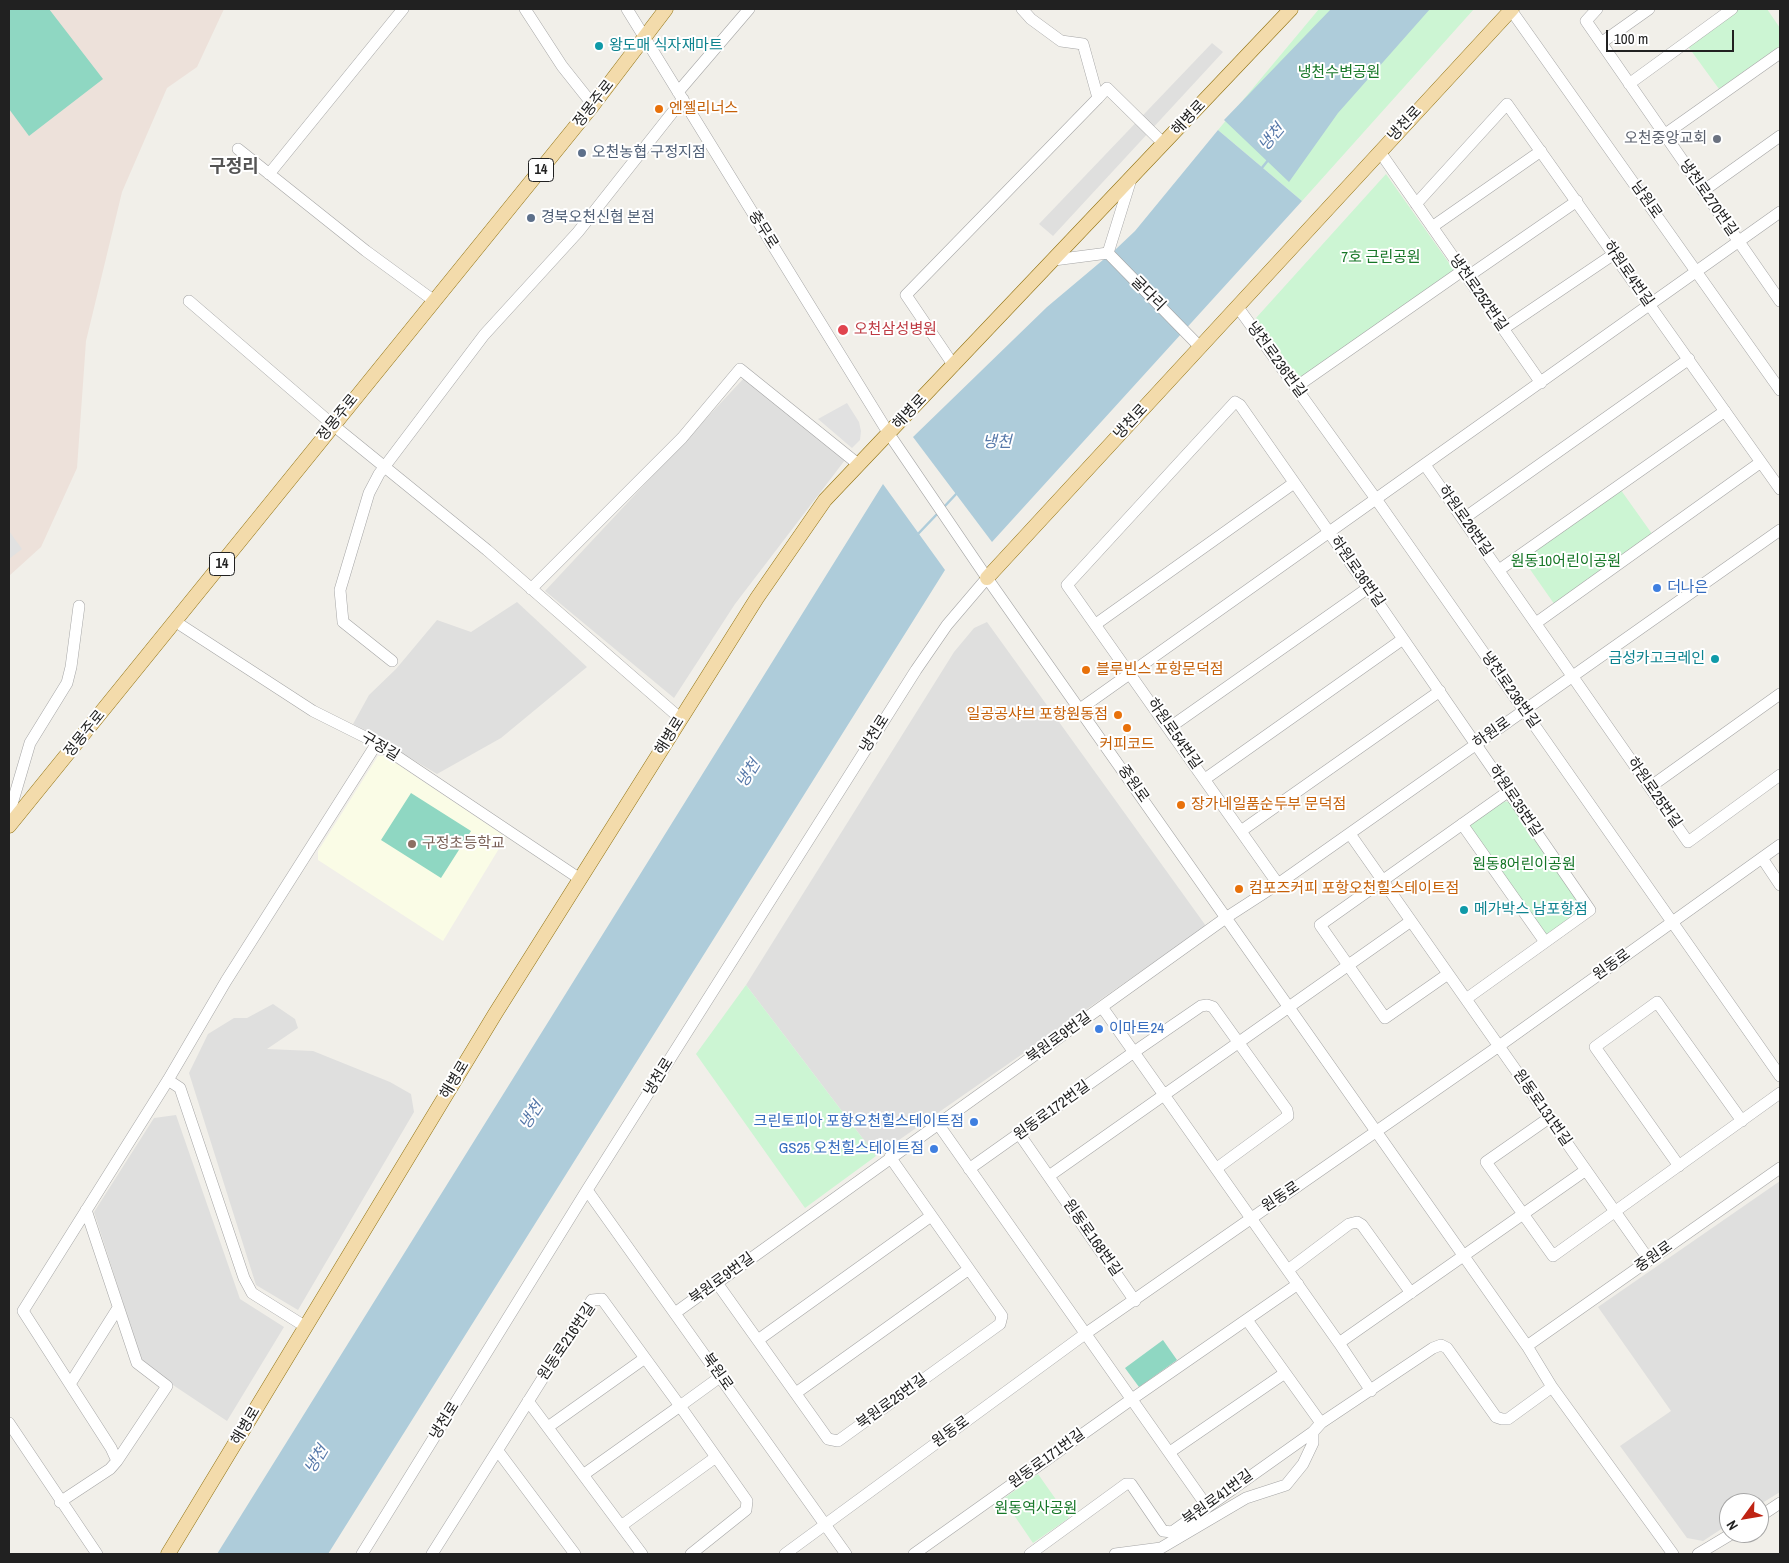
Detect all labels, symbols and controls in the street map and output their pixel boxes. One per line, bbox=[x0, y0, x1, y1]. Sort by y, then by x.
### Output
scale bar bbox=[1609, 20, 1736, 52]
text: 100 m bbox=[1614, 28, 1648, 49]
place label: 왕도매 식자재마트 bbox=[609, 37, 723, 55]
marker: 왕도매 식자재마트 bbox=[593, 40, 605, 52]
park label: 냉천수변공원 bbox=[1298, 64, 1380, 82]
street label: 정몽주로 bbox=[570, 77, 618, 131]
street label: 해병로 bbox=[1168, 97, 1210, 139]
place label: 엔젤리너스 bbox=[669, 100, 738, 118]
marker: 엔젤리너스 bbox=[653, 103, 665, 115]
street label: 냉천로 bbox=[1384, 103, 1426, 145]
water label: 냉천 bbox=[1255, 121, 1289, 155]
place label: 오천중앙교회 bbox=[1624, 130, 1707, 148]
marker: 오천중앙교회 bbox=[1711, 133, 1723, 145]
place label: 오천농협 구정지점 bbox=[592, 144, 706, 162]
marker: 오천농협 구정지점 bbox=[576, 147, 588, 159]
district label: 구정리 bbox=[209, 156, 259, 178]
street label: 냉천로270번길 bbox=[1675, 156, 1741, 240]
road number: 14 bbox=[528, 158, 554, 182]
street label: 남원로 bbox=[1627, 178, 1665, 222]
street label: 충무로 bbox=[744, 208, 782, 252]
place label: 경북오천신협 본점 bbox=[541, 209, 655, 227]
marker: 경북오천신협 본점 bbox=[525, 212, 537, 224]
street label: 하원로4번길 bbox=[1599, 238, 1657, 310]
park label: 7호 근린공원 bbox=[1341, 249, 1421, 267]
street label: 냉천로252번길 bbox=[1445, 251, 1511, 335]
street label: 굴다리 bbox=[1127, 273, 1169, 315]
street label: 냉천로236번길 bbox=[1242, 318, 1310, 402]
place label: 오천삼성병원 bbox=[854, 321, 937, 339]
marker: 오천삼성병원 bbox=[836, 323, 850, 337]
street label: 정몽주로 bbox=[314, 391, 362, 445]
street label: 해병로 bbox=[889, 391, 931, 433]
street label: 냉천로 bbox=[1110, 401, 1152, 443]
water label: 냉천 bbox=[982, 433, 1012, 453]
street label: 하원로26번길 bbox=[1434, 482, 1496, 560]
street label: 하원로36번길 bbox=[1326, 533, 1388, 611]
road number: 14 bbox=[210, 552, 234, 576]
park label: 원동10어린이공원 bbox=[1511, 553, 1621, 571]
place label: 더나은 bbox=[1667, 579, 1708, 597]
marker: 더나은 bbox=[1651, 582, 1663, 594]
street label: 냉천로236번길 bbox=[1477, 648, 1543, 732]
place label: 금성카고크레인 bbox=[1608, 650, 1705, 668]
marker: 금성카고크레인 bbox=[1709, 653, 1721, 665]
place label: 블루빈스 포항문덕점 bbox=[1096, 661, 1224, 679]
marker: 블루빈스 포항문덕점 bbox=[1080, 664, 1092, 676]
street label: 하원로54번길 bbox=[1143, 695, 1205, 773]
place label: 일공공샤브 포항원동점 bbox=[967, 706, 1108, 724]
street label: 정몽주로 bbox=[61, 707, 109, 761]
marker: 일공공샤브 포항원동점 bbox=[1112, 709, 1124, 721]
street label: 냉천로 bbox=[856, 712, 894, 756]
street label: 해병로 bbox=[651, 714, 689, 758]
street label: 하원로 bbox=[1470, 714, 1514, 752]
marker: 커피코드 bbox=[1121, 722, 1133, 734]
street label: 구정길 bbox=[358, 729, 402, 765]
place label: 커피코드 bbox=[1099, 736, 1155, 754]
street label: 하원로25번길 bbox=[1623, 754, 1685, 832]
water label: 냉천 bbox=[733, 756, 765, 792]
street label: 중원로 bbox=[1114, 762, 1152, 806]
street label: 하원로35번길 bbox=[1484, 762, 1546, 840]
place label: 장가네일품순두부 문덕점 bbox=[1191, 796, 1346, 814]
marker: 장가네일품순두부 문덕점 bbox=[1175, 799, 1187, 811]
place label: 구정초등학교 bbox=[422, 835, 505, 853]
marker: 구정초등학교 bbox=[406, 838, 418, 850]
park label: 원동8어린이공원 bbox=[1472, 856, 1576, 874]
place label: 컴포즈커피 포항오천힐스테이트점 bbox=[1249, 880, 1459, 898]
marker: 컴포즈커피 포항오천힐스테이트점 bbox=[1233, 883, 1245, 895]
place label: 메가박스 남포항점 bbox=[1474, 901, 1588, 919]
marker: 메가박스 남포항점 bbox=[1458, 904, 1470, 916]
street label: 원동로 bbox=[1590, 946, 1634, 984]
street label: 북원로9번길 bbox=[1023, 1008, 1095, 1068]
place label: 이마트24 bbox=[1109, 1020, 1164, 1038]
marker: 이마트24 bbox=[1093, 1023, 1105, 1035]
street label: 냉천로 bbox=[640, 1055, 678, 1099]
street label: 해병로 bbox=[437, 1058, 473, 1102]
street label: 원동로131번길 bbox=[1509, 1066, 1575, 1150]
street label: 원동로172번길 bbox=[1010, 1077, 1094, 1145]
water label: 냉천 bbox=[516, 1098, 548, 1134]
place label: 크린토피아 포항오천힐스테이트점 bbox=[754, 1113, 964, 1131]
marker: 크린토피아 포항오천힐스테이트점 bbox=[968, 1116, 980, 1128]
place label: GS25 오천힐스테이트점 bbox=[779, 1140, 924, 1158]
marker: GS25 오천힐스테이트점 bbox=[928, 1143, 940, 1155]
street label: 원동로 bbox=[1259, 1178, 1303, 1216]
street label: 원동로168번길 bbox=[1059, 1196, 1125, 1280]
street label: 중원로 bbox=[1632, 1238, 1676, 1276]
street label: 북원로9번길 bbox=[686, 1249, 758, 1309]
street label: 원동로216번길 bbox=[535, 1300, 599, 1384]
street label: 북원로 bbox=[698, 1350, 736, 1394]
street label: 북원로25번길 bbox=[853, 1370, 931, 1434]
street label: 냉천로 bbox=[426, 1399, 464, 1443]
street label: 해병로 bbox=[228, 1404, 264, 1448]
street label: 원동로 bbox=[929, 1413, 973, 1451]
street label: 원동로171번길 bbox=[1005, 1425, 1089, 1493]
water label: 냉천 bbox=[301, 1442, 333, 1478]
street label: 북원로41번길 bbox=[1179, 1466, 1257, 1530]
north arrow bbox=[1719, 1493, 1769, 1543]
park label: 원동역사공원 bbox=[995, 1500, 1077, 1518]
text: N bbox=[1722, 1517, 1742, 1534]

